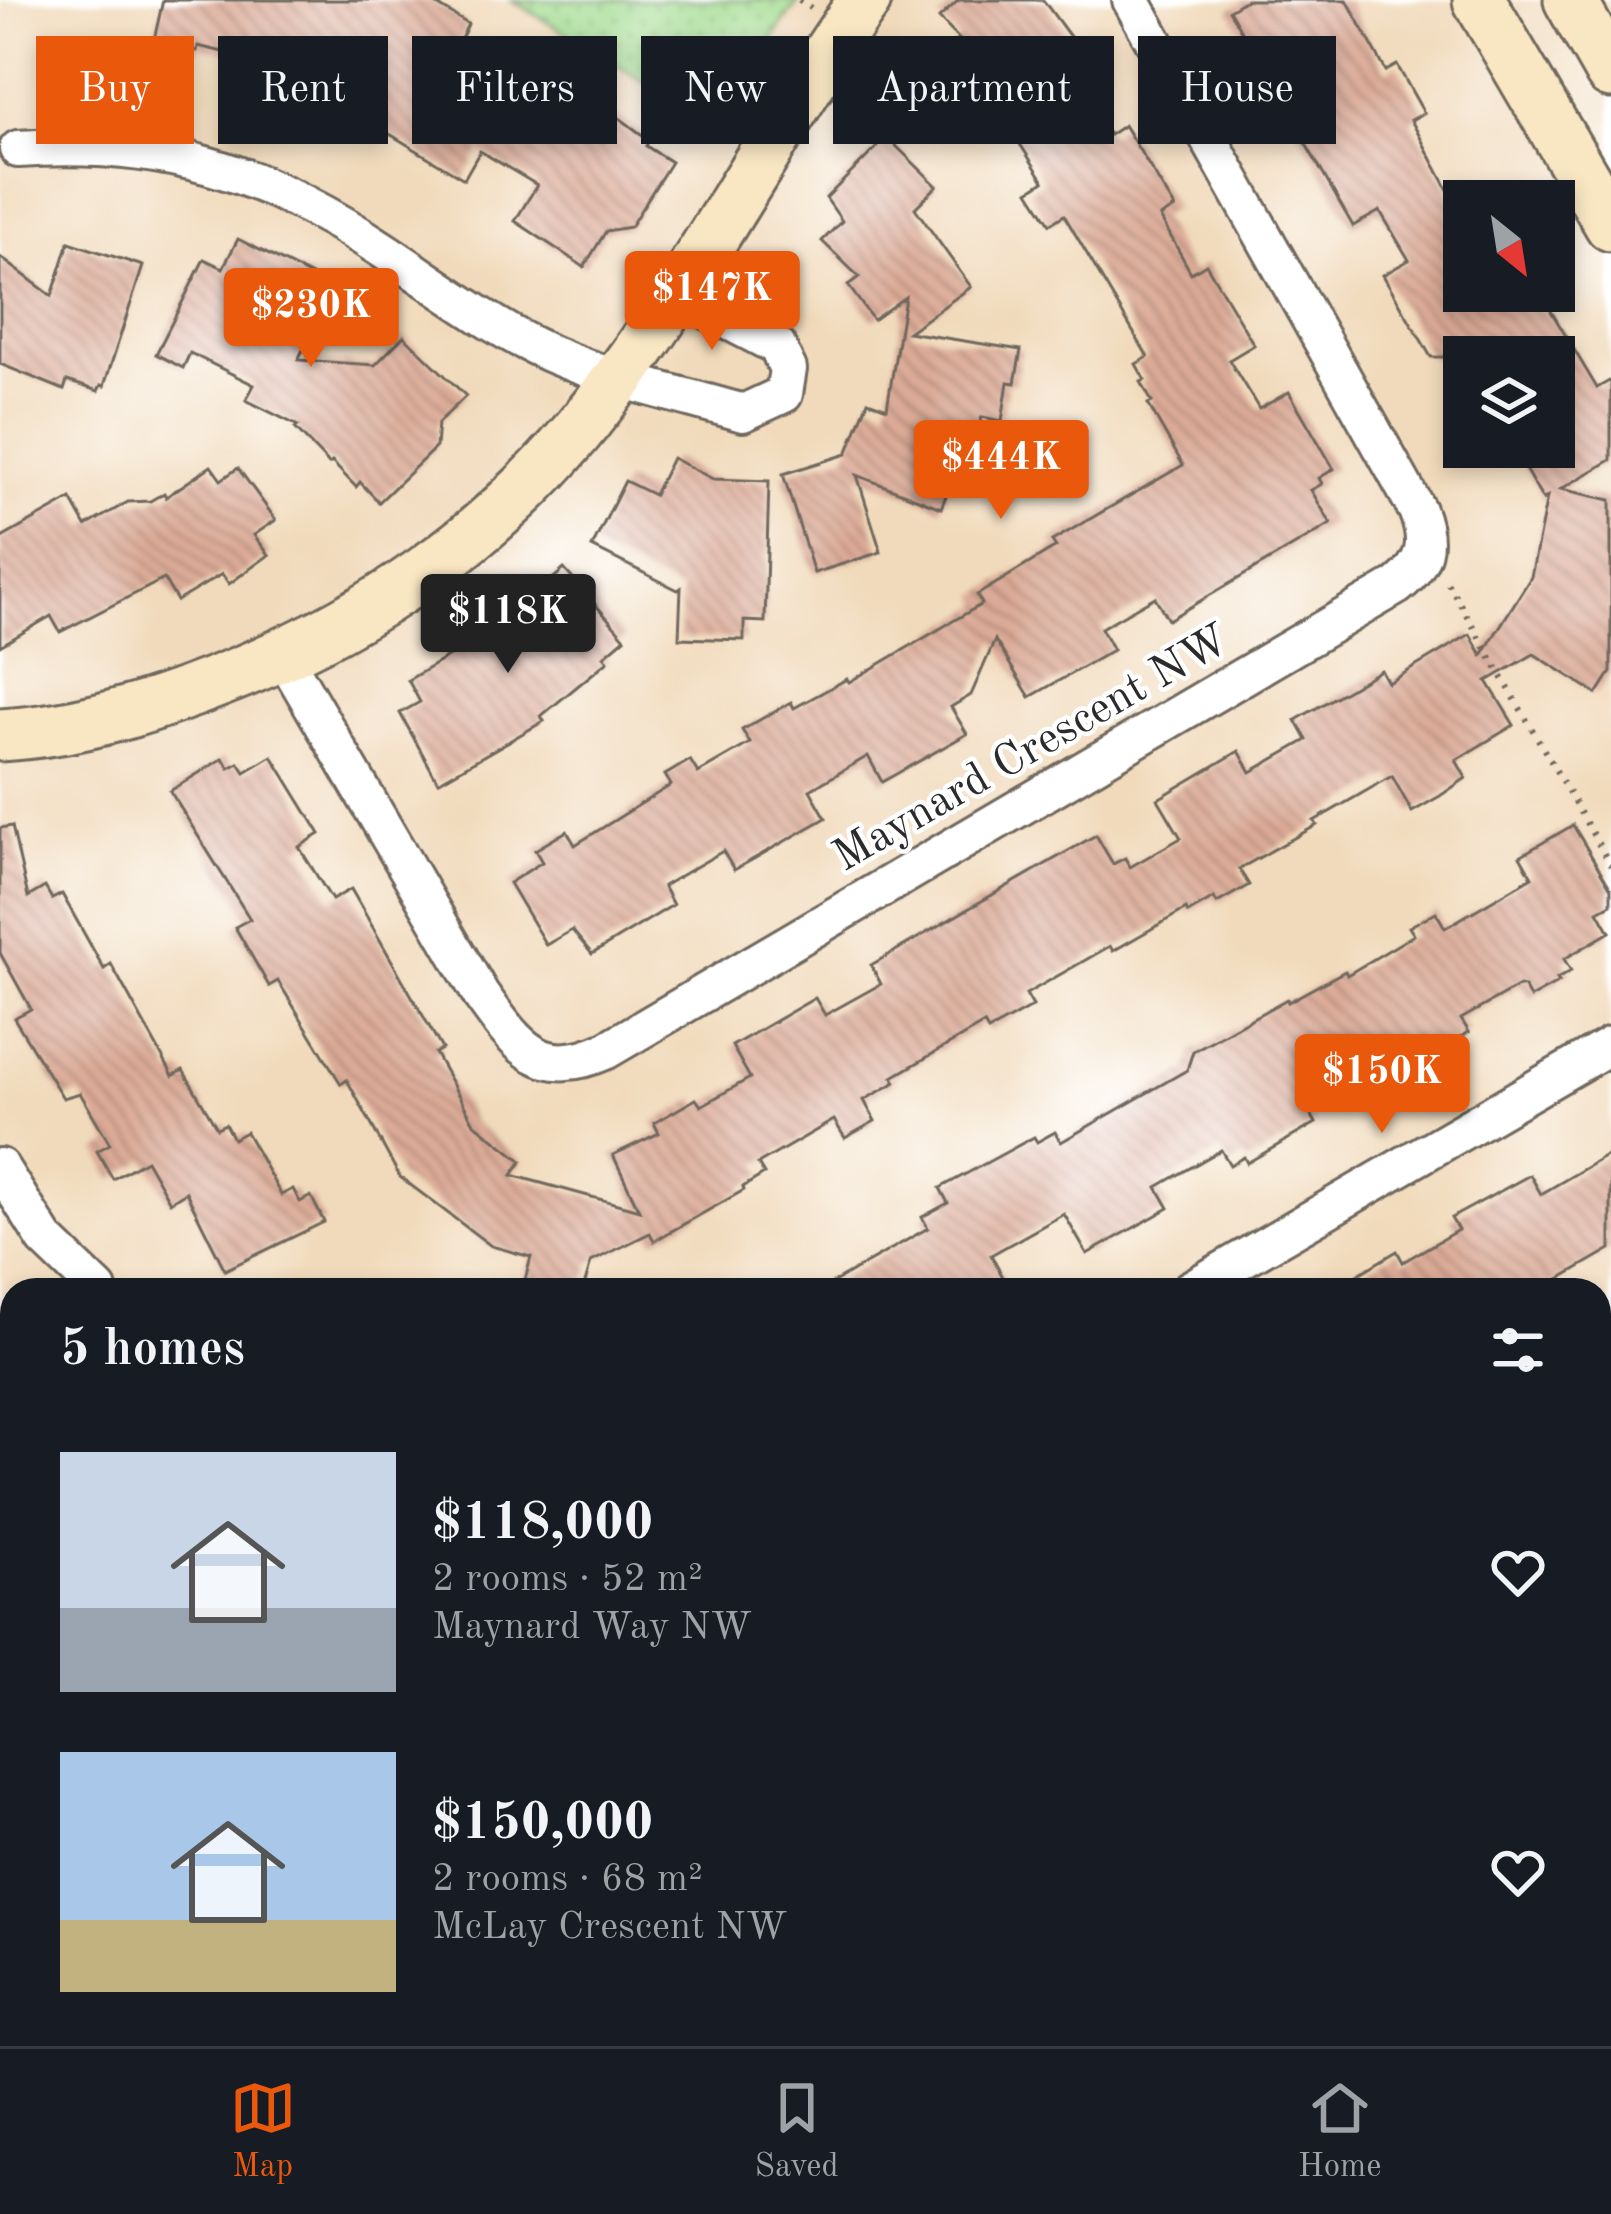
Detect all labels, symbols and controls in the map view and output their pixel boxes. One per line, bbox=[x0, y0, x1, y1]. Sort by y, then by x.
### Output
chip: Buy bbox=[36, 36, 194, 144]
chip: Rent bbox=[218, 36, 388, 144]
chip: Filters bbox=[412, 36, 617, 144]
chip: New bbox=[641, 36, 809, 144]
chip: Apartment bbox=[833, 36, 1114, 144]
chip: House bbox=[1138, 36, 1336, 144]
north arrow bbox=[1443, 180, 1575, 312]
map controls bbox=[1443, 180, 1575, 468]
pin: $147K bbox=[628, 251, 796, 353]
pin: $230K bbox=[227, 268, 395, 370]
text: $147K bbox=[652, 270, 772, 309]
text: $230K bbox=[251, 287, 371, 326]
button: layers bbox=[1443, 336, 1575, 468]
pin: $444K bbox=[917, 420, 1085, 522]
text: $444K bbox=[941, 439, 1061, 478]
pin: $118K bbox=[424, 574, 592, 676]
text: $118K bbox=[448, 593, 568, 632]
street label: Maynard Crescent NW bbox=[827, 618, 1238, 882]
pin: $150K bbox=[1298, 1034, 1466, 1136]
text: $150K bbox=[1322, 1053, 1442, 1092]
icon: filters bbox=[1485, 1317, 1551, 1383]
text: 5 homes bbox=[60, 1325, 245, 1376]
text: $118,000 bbox=[432, 1499, 653, 1550]
icon: home bbox=[156, 1500, 300, 1644]
icon: heart bbox=[1485, 1539, 1551, 1605]
text: 2 rooms · 52 m² bbox=[432, 1560, 703, 1599]
text: Maynard Way NW bbox=[432, 1608, 752, 1647]
text: $150,000 bbox=[432, 1799, 653, 1850]
icon: home bbox=[156, 1800, 300, 1944]
icon: heart bbox=[1485, 1839, 1551, 1905]
text: 2 rooms · 68 m² bbox=[432, 1860, 703, 1899]
text: McLay Crescent NW bbox=[432, 1908, 787, 1947]
tab: Map bbox=[230, 2075, 296, 2188]
tab: Saved bbox=[755, 2075, 839, 2188]
tab: Home bbox=[1298, 2075, 1381, 2188]

